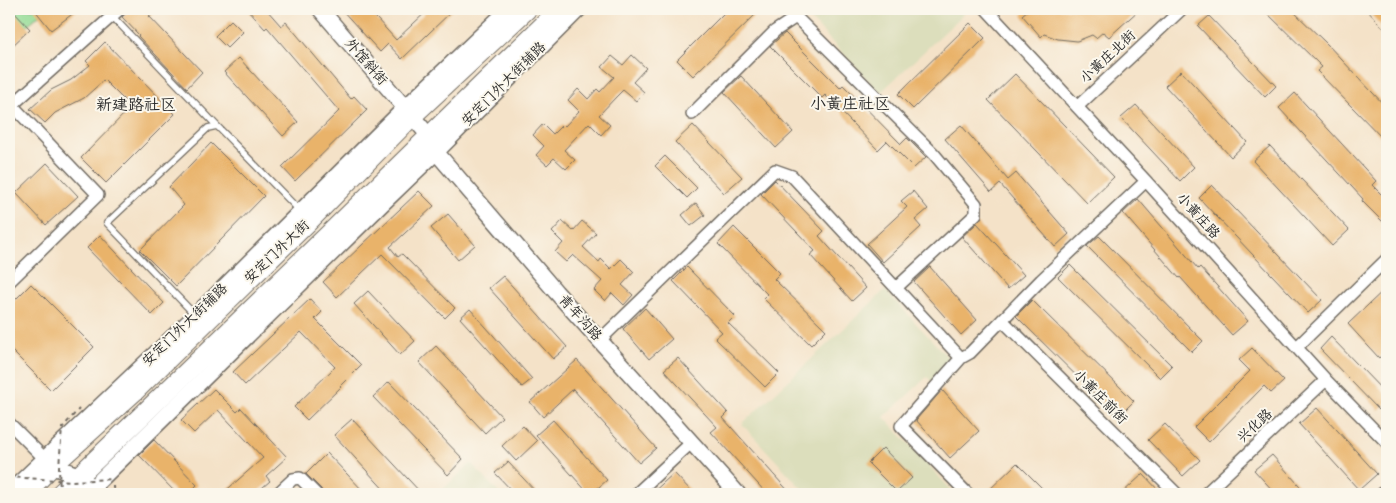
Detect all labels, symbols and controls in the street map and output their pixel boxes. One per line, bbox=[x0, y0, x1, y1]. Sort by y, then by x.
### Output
street label: 小黄庄北街 bbox=[1075, 25, 1141, 89]
street label: 外馆斜街 bbox=[339, 34, 393, 90]
street label: 安定门外大街辅路 bbox=[457, 37, 551, 131]
district label: 小黄庄社区 bbox=[810, 92, 890, 117]
district label: 新建路社区 bbox=[96, 93, 176, 118]
street label: 小黄庄路 bbox=[1171, 188, 1225, 244]
street label: 安定门外大街 bbox=[239, 215, 315, 289]
street label: 安定门外大街辅路 bbox=[137, 278, 233, 372]
street label: 青年沟路 bbox=[553, 290, 607, 346]
street label: 小黄庄前街 bbox=[1067, 364, 1133, 430]
street label: 兴化路 bbox=[1232, 404, 1278, 448]

